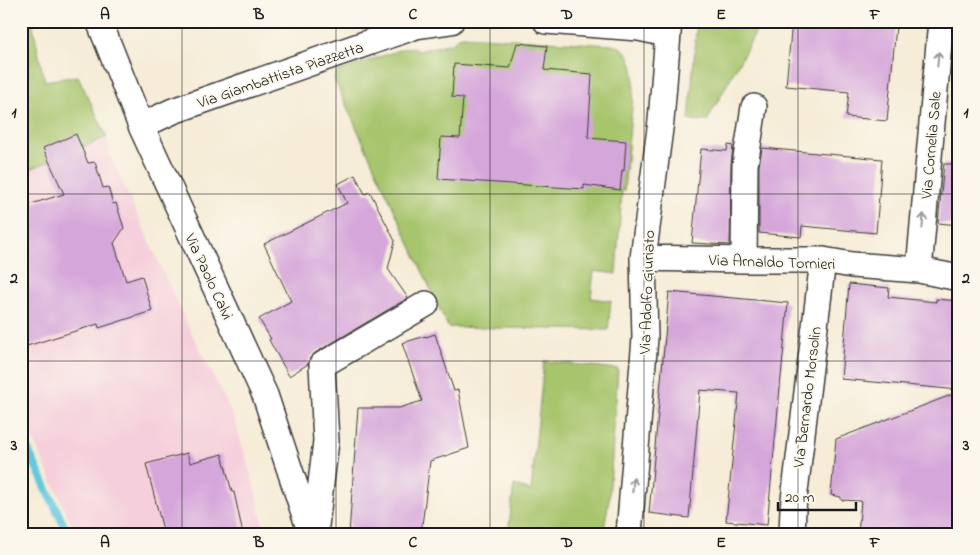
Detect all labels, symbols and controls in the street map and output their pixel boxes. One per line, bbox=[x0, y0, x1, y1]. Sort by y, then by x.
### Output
text: A bbox=[100, 3, 110, 27]
text: B bbox=[253, 3, 265, 27]
text: C bbox=[409, 3, 418, 27]
text: D bbox=[560, 3, 573, 27]
text: E bbox=[716, 3, 726, 27]
text: F bbox=[869, 3, 881, 27]
street label: Via Giambattista Piazzetta bbox=[193, 36, 367, 116]
one-way arrow bbox=[933, 52, 943, 68]
street label: Via Cornelia Sale bbox=[915, 90, 949, 201]
text: 1 bbox=[11, 101, 17, 125]
text: 1 bbox=[963, 101, 969, 125]
one-way arrow bbox=[918, 213, 928, 229]
street label: Via Paolo Calvi bbox=[177, 229, 239, 324]
street label: Via Adolfo Giuriato bbox=[634, 230, 662, 356]
street label: Via Arnaldo Tornieri bbox=[707, 249, 836, 277]
text: 2 bbox=[9, 267, 18, 291]
text: 2 bbox=[961, 267, 970, 291]
street label: Via Bernardo Morsolin bbox=[787, 325, 829, 470]
text: 3 bbox=[10, 434, 18, 458]
text: 3 bbox=[962, 434, 970, 458]
one-way arrow bbox=[629, 477, 638, 493]
scale bar bbox=[778, 480, 855, 512]
text: 20 m bbox=[785, 487, 815, 509]
text: A bbox=[100, 531, 110, 555]
text: B bbox=[253, 531, 265, 555]
text: C bbox=[409, 531, 418, 555]
text: D bbox=[560, 531, 573, 555]
text: E bbox=[716, 531, 726, 555]
text: F bbox=[869, 531, 881, 555]

